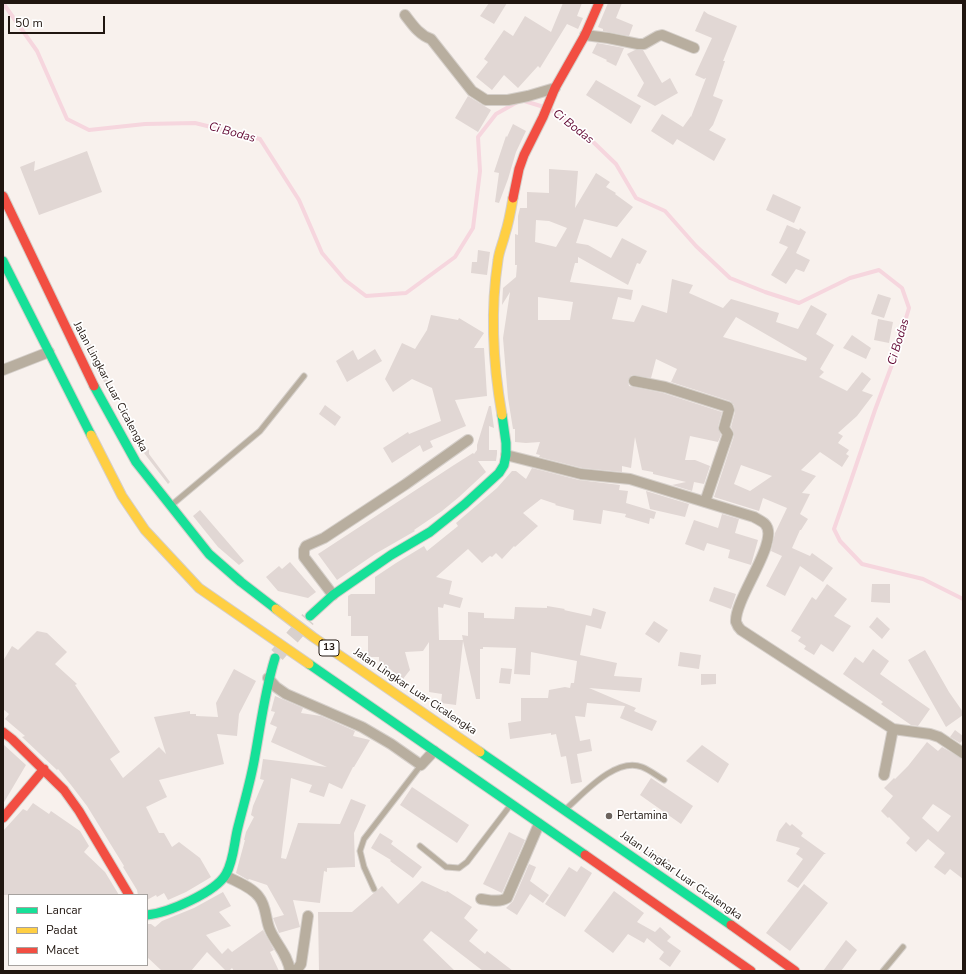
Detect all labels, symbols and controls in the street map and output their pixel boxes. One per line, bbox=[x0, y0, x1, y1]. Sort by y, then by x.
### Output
scale bar bbox=[10, 8, 107, 34]
text: 50 m bbox=[15, 15, 43, 31]
water label: Ci Bodas bbox=[550, 107, 596, 147]
water label: Ci Bodas bbox=[207, 120, 257, 146]
water label: Ci Bodas bbox=[885, 317, 913, 367]
street label: Jalan Lingkar Luar Cicalengka bbox=[70, 320, 150, 454]
road number: 13 bbox=[319, 640, 339, 656]
street label: Jalan Lingkar Luar Cicalengka bbox=[351, 646, 479, 738]
place label: Pertamina bbox=[617, 809, 668, 823]
marker: Pertamina bbox=[604, 811, 614, 821]
street label: Jalan Lingkar Luar Cicalengka bbox=[618, 829, 744, 923]
legend bbox=[8, 894, 148, 966]
text: Lancar bbox=[46, 902, 82, 918]
text: Padat bbox=[46, 922, 77, 938]
text: Macet bbox=[46, 942, 79, 958]

